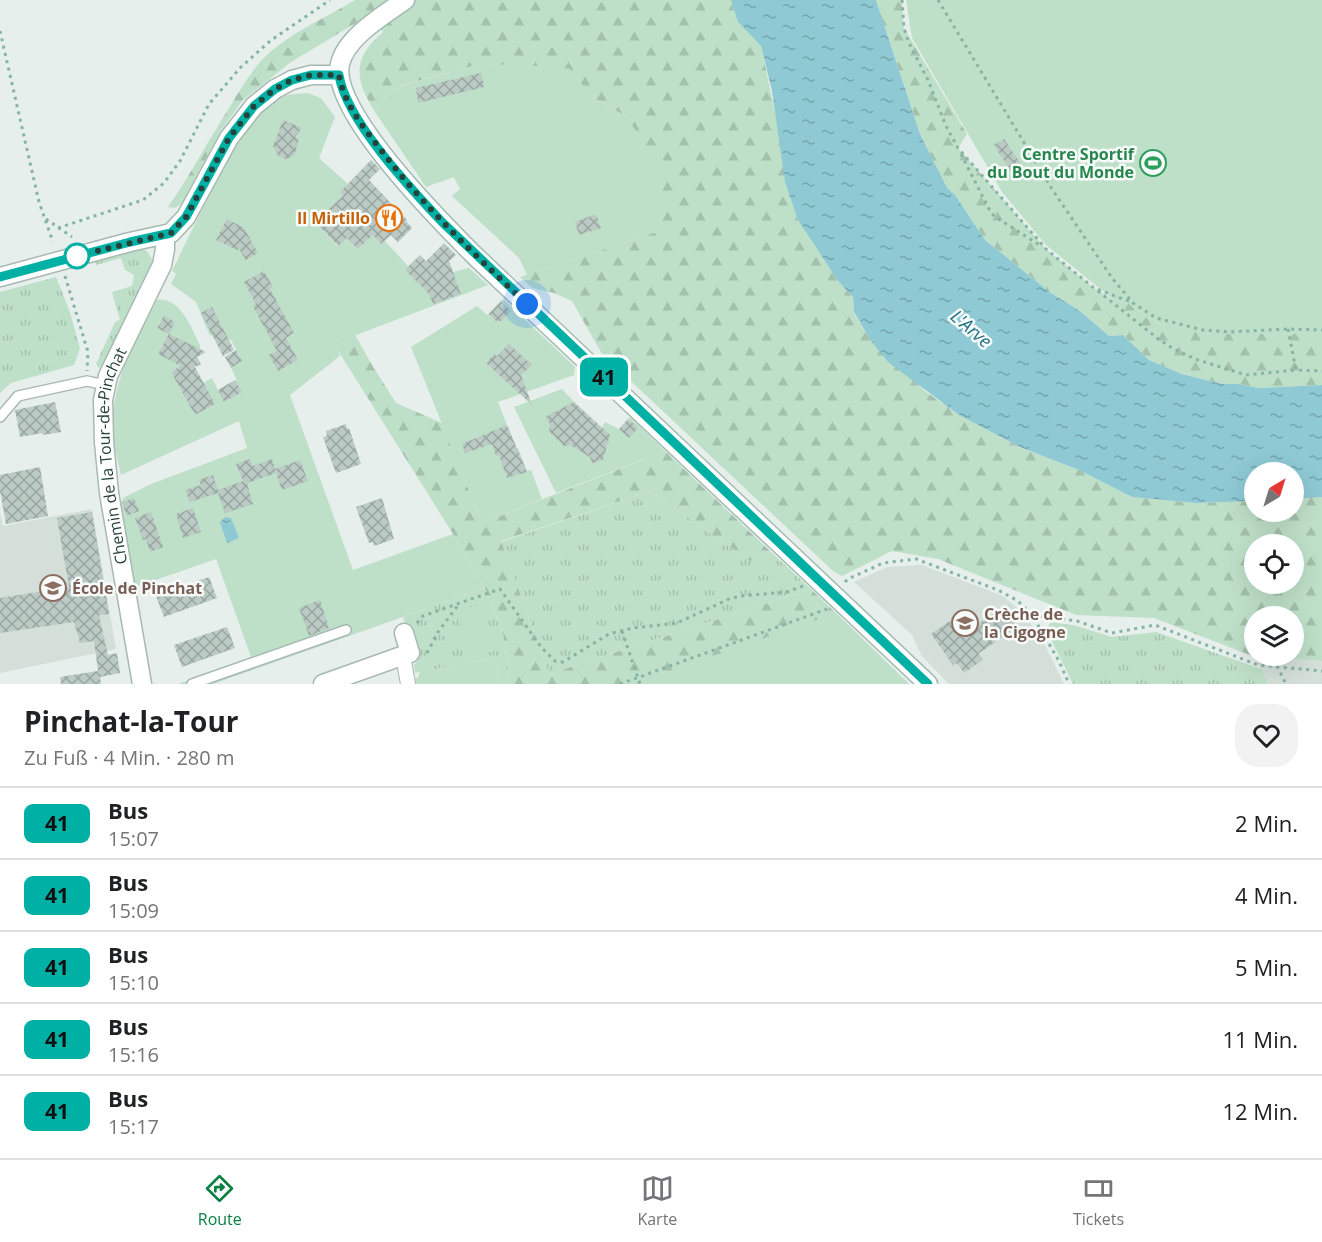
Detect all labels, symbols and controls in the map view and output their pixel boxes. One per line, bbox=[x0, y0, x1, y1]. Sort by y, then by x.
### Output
place label: Centre Sportif du Bout du Monde bbox=[987, 143, 1135, 183]
sports icon: Centre Sportif du Bout du Monde bbox=[1138, 148, 1168, 178]
restaurant icon: Il Mirtillo bbox=[374, 203, 404, 233]
place label: Il Mirtillo bbox=[297, 207, 370, 229]
unlabelled marker bbox=[64, 243, 90, 269]
your location bbox=[512, 289, 542, 319]
water label: L'Arve bbox=[946, 304, 997, 353]
street label: Chemin de la Tour-de-Pinchat bbox=[92, 343, 132, 566]
line badge: 41 bbox=[577, 358, 631, 397]
text: 41 bbox=[592, 363, 616, 391]
north arrow bbox=[1244, 462, 1304, 522]
map controls bbox=[1244, 462, 1304, 666]
button: locate bbox=[1244, 534, 1304, 594]
school or university icon: École de Pinchat bbox=[38, 573, 68, 603]
place label: École de Pinchat bbox=[72, 577, 202, 599]
place label: Crèche de la Cigogne bbox=[984, 603, 1066, 643]
button: layers bbox=[1244, 606, 1304, 666]
school or university icon: Crèche de la Cigogne bbox=[950, 608, 980, 638]
text: Pinchat-la-Tour bbox=[24, 702, 239, 740]
button: heart bbox=[1235, 704, 1298, 767]
text: Zu Fuß · 4 Min. · 280 m bbox=[24, 744, 234, 771]
text: Bus bbox=[108, 795, 148, 825]
text: 2 Min. bbox=[1235, 808, 1298, 838]
text: 41 bbox=[45, 809, 69, 837]
text: 15:07 bbox=[108, 825, 159, 852]
text: Bus bbox=[108, 867, 148, 897]
text: 4 Min. bbox=[1235, 880, 1298, 910]
text: 41 bbox=[45, 881, 69, 909]
text: 15:09 bbox=[108, 897, 159, 924]
text: Bus bbox=[108, 939, 148, 969]
text: 5 Min. bbox=[1235, 952, 1298, 982]
text: 41 bbox=[45, 953, 69, 981]
text: 15:10 bbox=[108, 969, 159, 996]
text: Bus bbox=[108, 1011, 148, 1041]
text: 11 Min. bbox=[1223, 1024, 1298, 1054]
text: 41 bbox=[45, 1025, 69, 1053]
text: 15:16 bbox=[108, 1041, 159, 1068]
text: Bus bbox=[108, 1083, 148, 1113]
text: 12 Min. bbox=[1223, 1096, 1298, 1126]
text: 41 bbox=[45, 1097, 69, 1125]
text: 15:17 bbox=[108, 1113, 159, 1140]
tab: Route bbox=[198, 1172, 242, 1230]
tab: Karte bbox=[637, 1172, 677, 1230]
tab: Tickets bbox=[1073, 1172, 1124, 1230]

